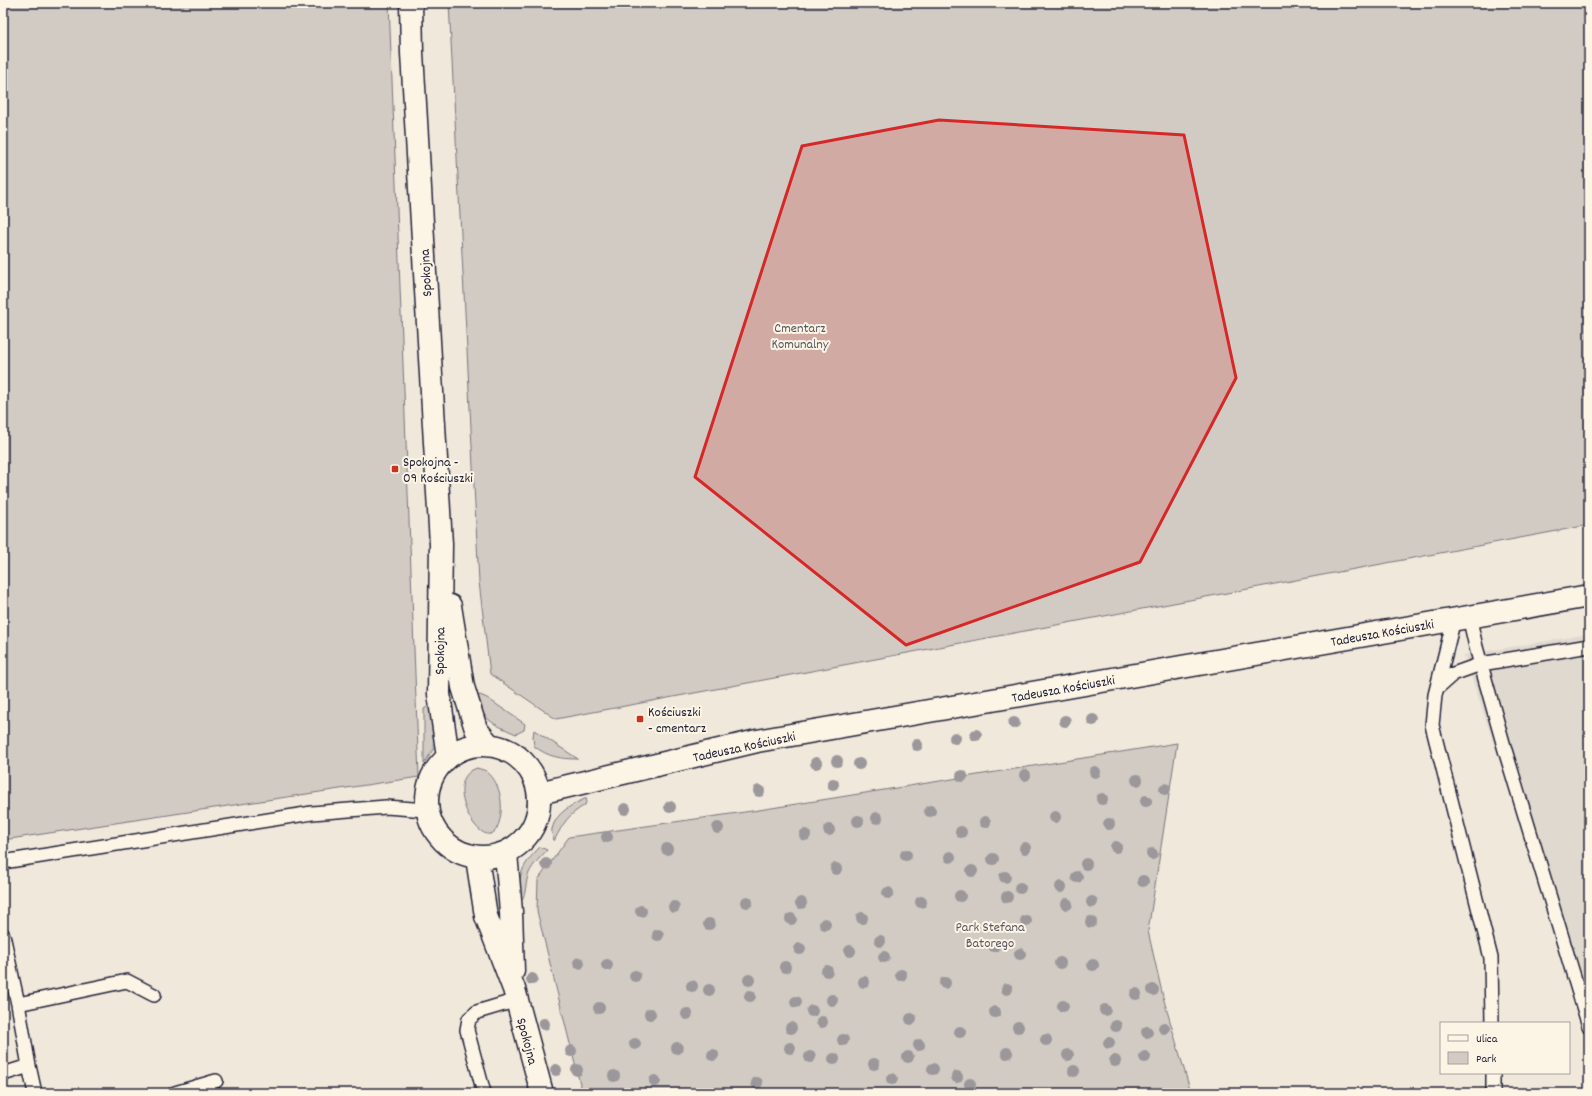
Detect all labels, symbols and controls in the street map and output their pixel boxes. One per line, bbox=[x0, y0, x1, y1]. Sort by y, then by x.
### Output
street label: Spokojna bbox=[416, 248, 438, 297]
park label: Cmentarz Komunalny bbox=[772, 319, 829, 355]
place label: Spokojna - 09 Kościuszki bbox=[403, 453, 473, 489]
marker: Spokojna - 09 Kościuszki bbox=[390, 464, 400, 474]
street label: Tadeusza Kościuszki bbox=[1329, 615, 1436, 653]
street label: Spokojna bbox=[431, 627, 451, 675]
street label: Tadeusza Kościuszki bbox=[1010, 671, 1117, 709]
place label: Kościuszki - cmentarz bbox=[648, 703, 707, 739]
marker: Kościuszki - cmentarz bbox=[635, 714, 645, 724]
street label: Tadeusza Kościuszki bbox=[691, 727, 798, 769]
park label: Park Stefana Batorego bbox=[955, 918, 1025, 954]
street label: Spokojna bbox=[510, 1016, 542, 1067]
legend bbox=[1440, 1022, 1570, 1074]
text: Ulica bbox=[1476, 1031, 1498, 1048]
text: Park bbox=[1476, 1051, 1497, 1068]

